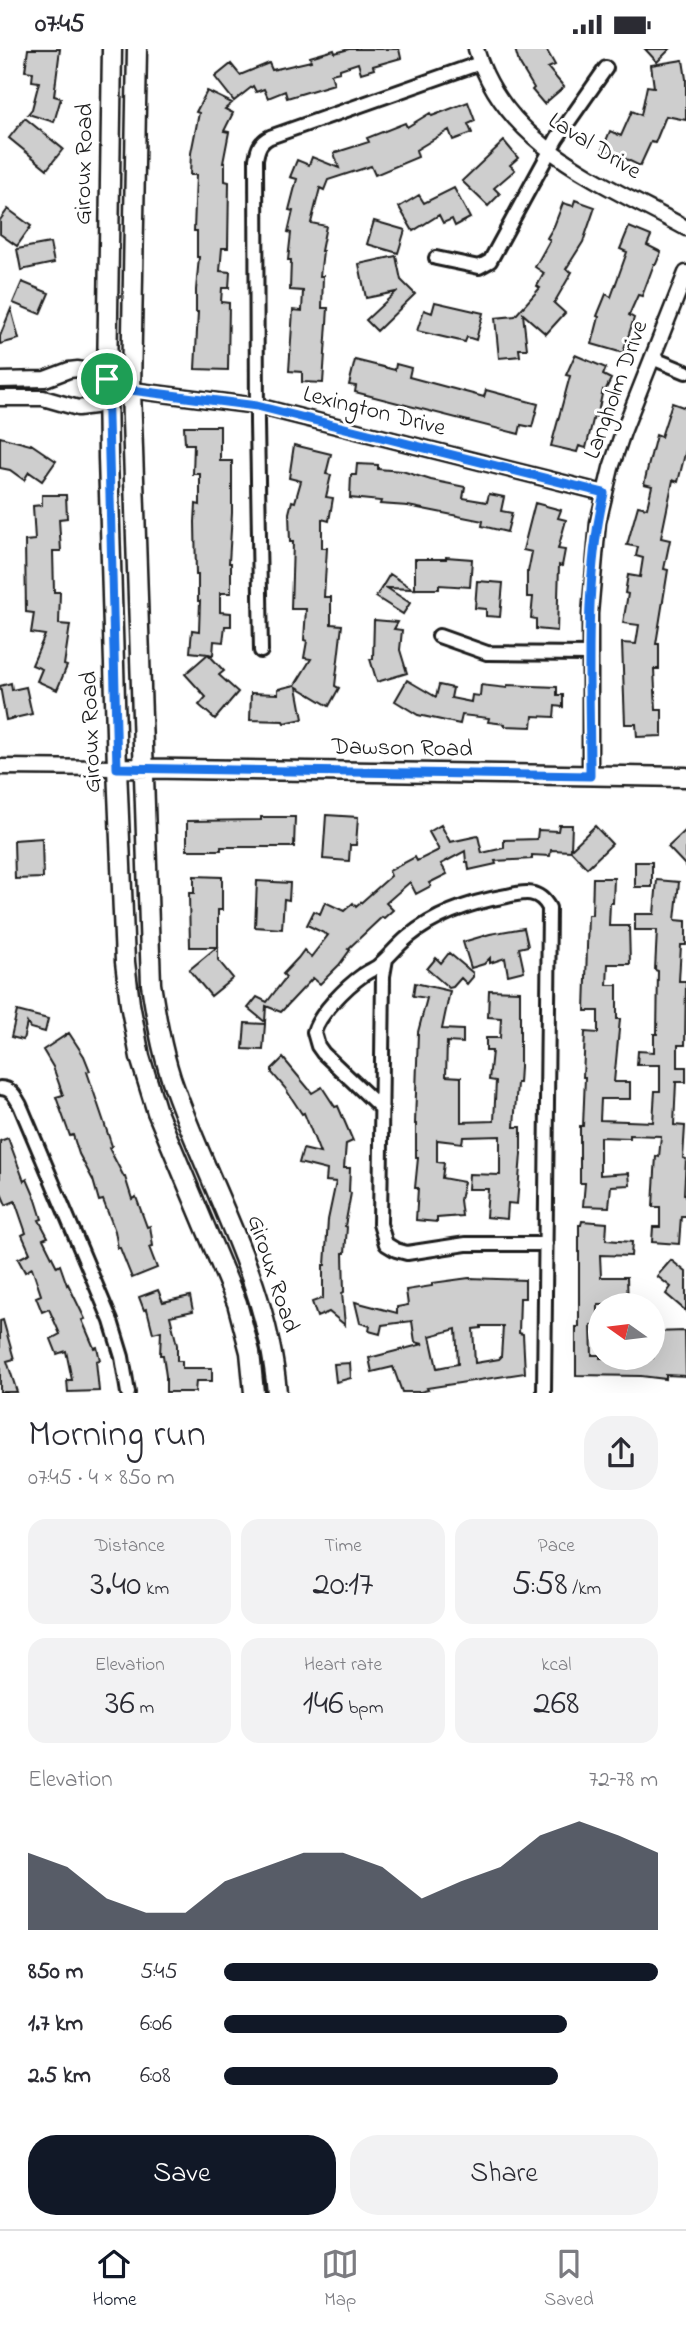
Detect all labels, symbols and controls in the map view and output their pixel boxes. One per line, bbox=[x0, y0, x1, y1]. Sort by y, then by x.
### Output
text: 07:45 bbox=[35, 6, 85, 44]
street label: Giroux Road bbox=[66, 102, 104, 225]
street label: Laval Drive bbox=[541, 105, 648, 190]
street label: Langholm Drive bbox=[576, 315, 658, 464]
pin bbox=[77, 349, 137, 409]
icon: arrive bbox=[88, 360, 126, 398]
street label: Lexington Drive bbox=[299, 377, 449, 447]
street label: Giroux Road bbox=[72, 670, 112, 794]
street label: Dawson Road bbox=[330, 730, 473, 768]
street label: Giroux Road bbox=[237, 1211, 308, 1338]
north arrow bbox=[588, 1293, 665, 1370]
map controls bbox=[588, 1293, 665, 1370]
text: Morning run bbox=[28, 1408, 206, 1464]
button: share bbox=[584, 1416, 658, 1490]
text: 07:45 · 4 × 850 m bbox=[28, 1462, 175, 1495]
text: Distance bbox=[95, 1533, 165, 1560]
text: Time bbox=[324, 1533, 362, 1560]
text: Pace bbox=[538, 1533, 575, 1560]
text: 3.40 bbox=[90, 1560, 141, 1611]
text: 20:17 bbox=[312, 1560, 374, 1611]
text: 5:58 bbox=[511, 1560, 568, 1611]
text: km bbox=[141, 1576, 169, 1603]
text: /km bbox=[568, 1576, 601, 1603]
text: Elevation bbox=[95, 1652, 165, 1679]
text: Heart rate bbox=[304, 1652, 382, 1679]
text: kcal bbox=[541, 1652, 571, 1679]
text: 36 bbox=[105, 1679, 135, 1730]
text: 146 bbox=[303, 1679, 344, 1730]
text: 268 bbox=[533, 1679, 579, 1730]
text: m bbox=[135, 1695, 154, 1722]
text: bpm bbox=[344, 1695, 383, 1722]
text: Elevation bbox=[28, 1764, 113, 1797]
text: 72–78 m bbox=[589, 1764, 658, 1797]
text: 850 m bbox=[28, 1956, 83, 1989]
text: 5:45 bbox=[140, 1956, 178, 1989]
text: 1.7 km bbox=[28, 2008, 83, 2041]
text: 6:06 bbox=[140, 2008, 172, 2041]
text: 2.5 km bbox=[28, 2060, 91, 2093]
text: 6:08 bbox=[140, 2060, 171, 2093]
button: Save bbox=[28, 2135, 336, 2215]
button: Share bbox=[350, 2135, 658, 2215]
tab: Home bbox=[92, 2245, 137, 2314]
tab: Map bbox=[321, 2245, 359, 2314]
tab: Saved bbox=[544, 2245, 594, 2314]

